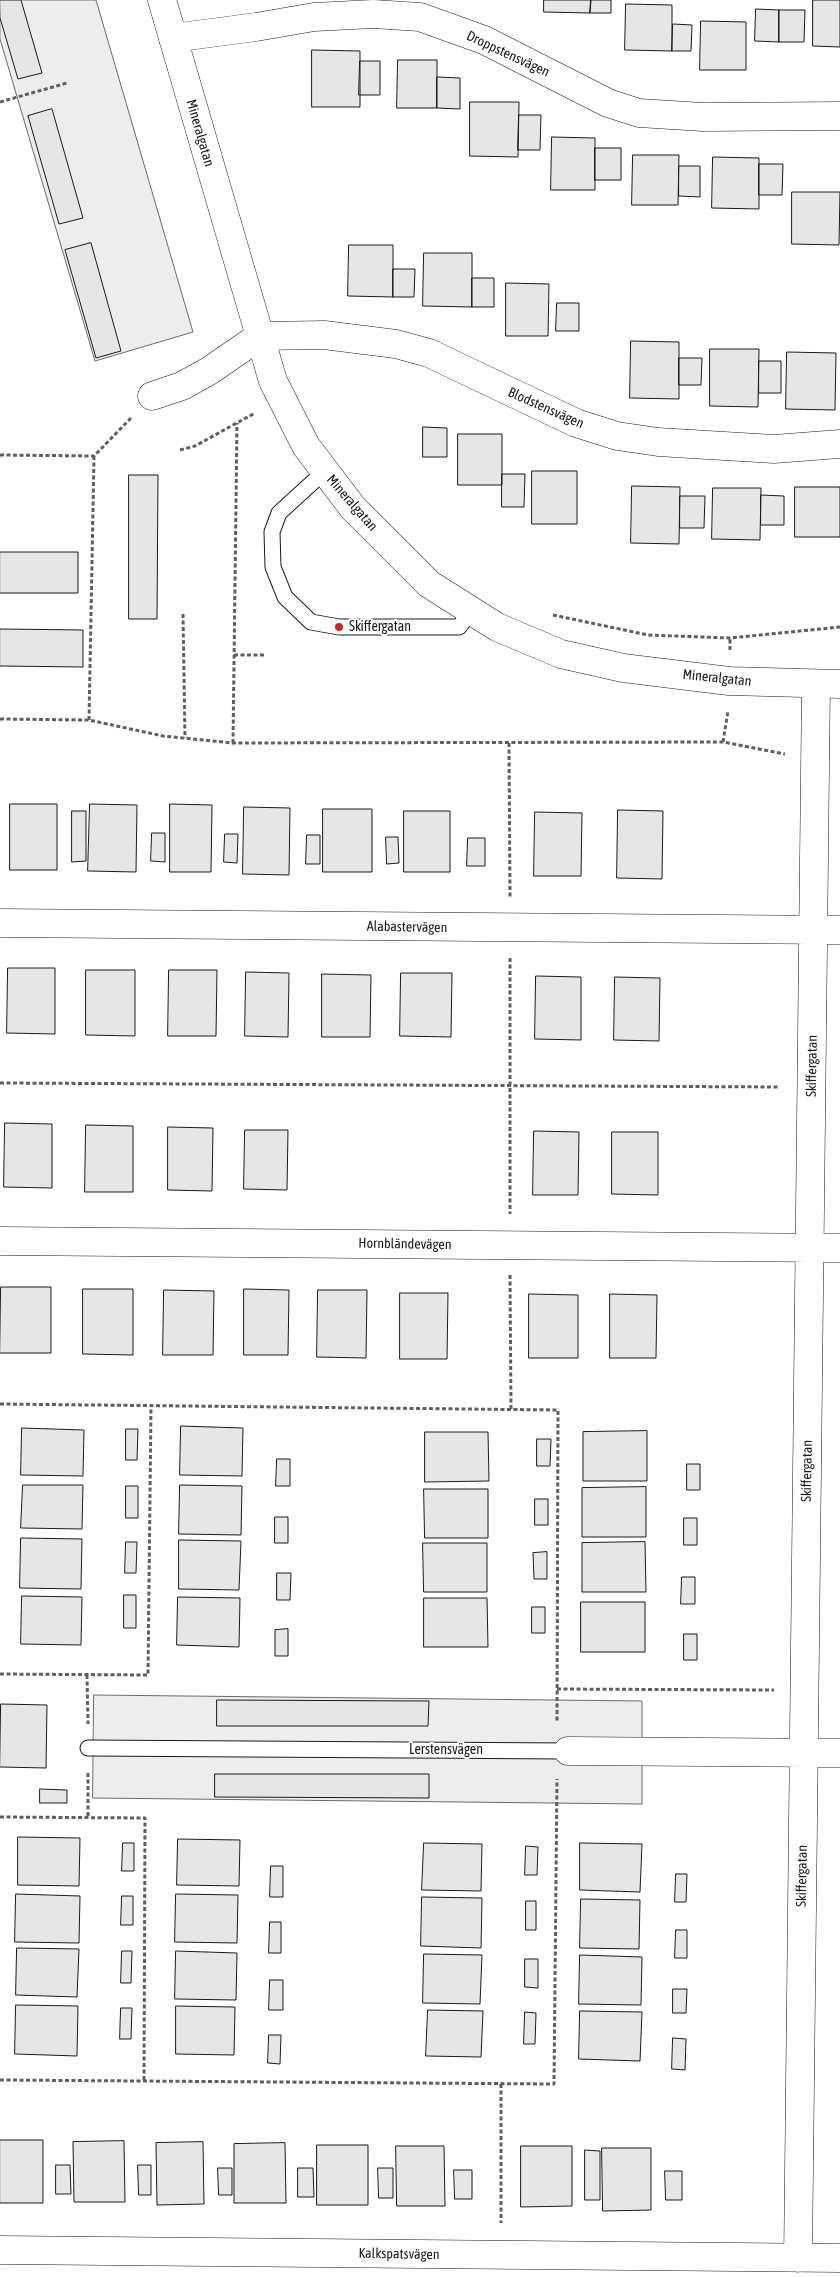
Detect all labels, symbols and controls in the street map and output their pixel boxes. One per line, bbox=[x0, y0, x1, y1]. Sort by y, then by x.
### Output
street label: Droppstensvägen bbox=[464, 27, 552, 81]
street label: Mineralgatan bbox=[182, 97, 218, 169]
street label: Blodstensvägen bbox=[505, 384, 587, 432]
street label: Mineralgatan bbox=[323, 471, 381, 535]
place label: Skiffergatan bbox=[349, 619, 411, 635]
marker: Skiffergatan bbox=[333, 621, 345, 633]
street label: Mineralgatan bbox=[682, 666, 752, 690]
street label: Alabastervägen bbox=[367, 918, 447, 936]
street label: Skiffergatan bbox=[803, 1035, 821, 1097]
street label: Hornbländevägen bbox=[358, 1235, 452, 1253]
street label: Skiffergatan bbox=[798, 1440, 816, 1502]
street label: Lerstensvägen bbox=[409, 1742, 483, 1758]
street label: Skiffergatan bbox=[793, 1845, 811, 1907]
street label: Kalkspatsvägen bbox=[358, 2245, 440, 2263]

